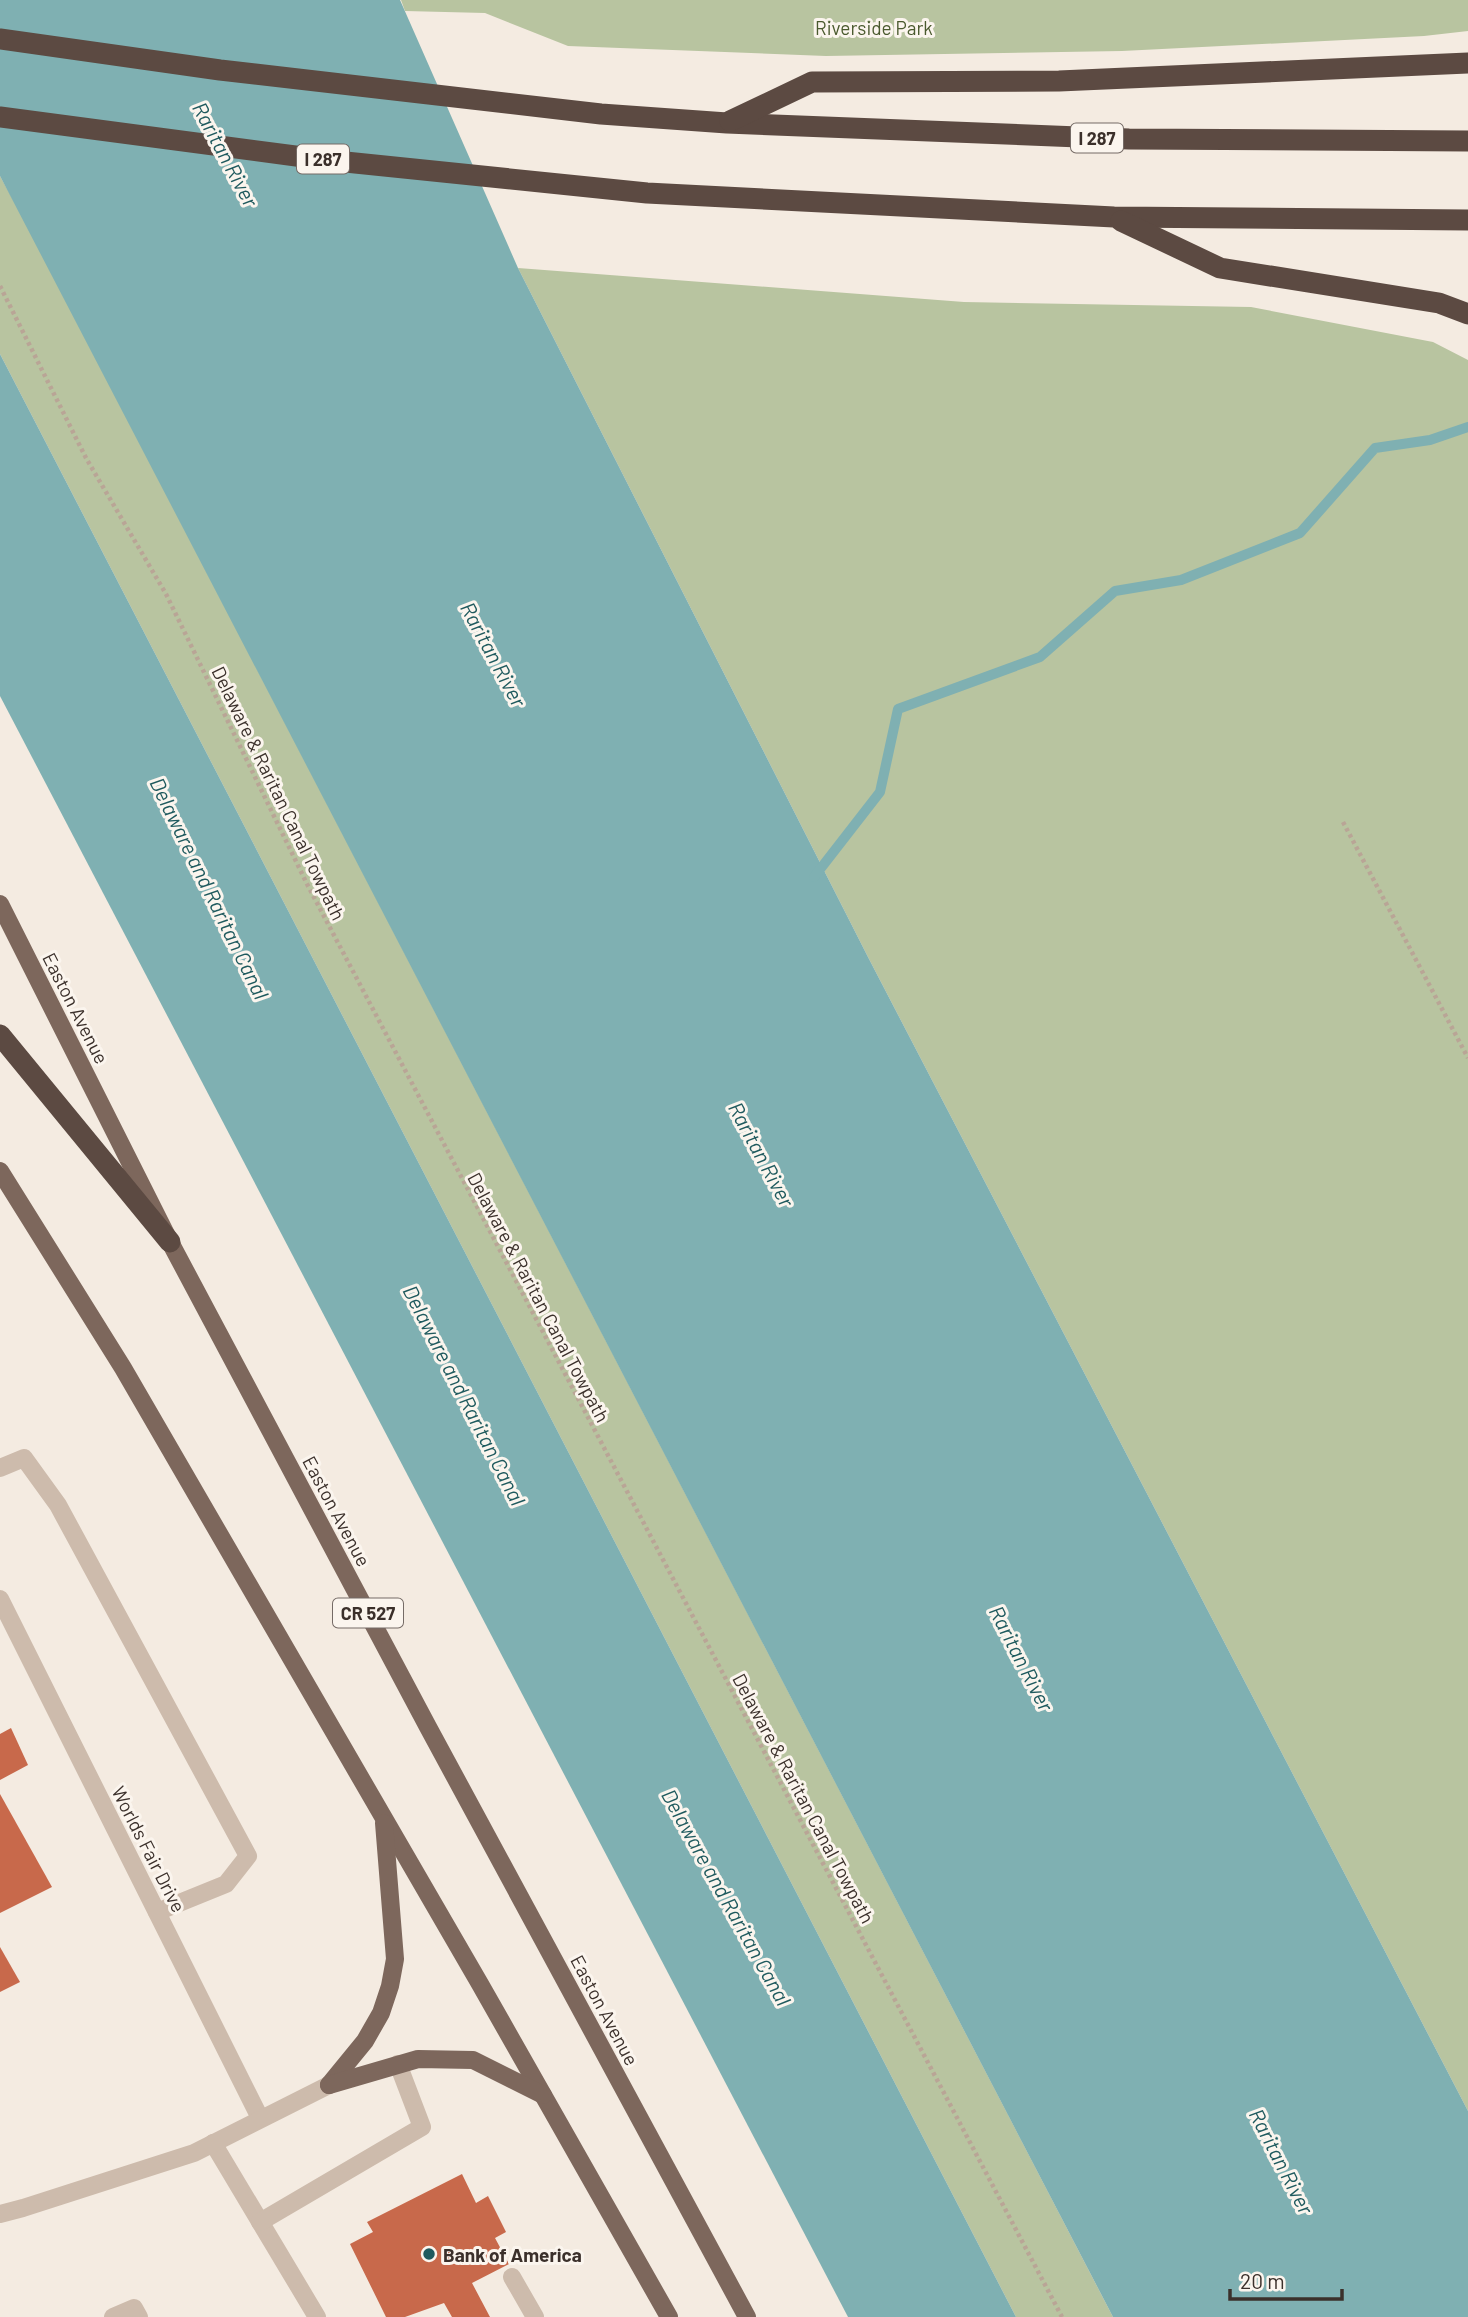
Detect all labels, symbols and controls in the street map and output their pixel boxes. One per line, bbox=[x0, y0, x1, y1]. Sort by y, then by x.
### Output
park label: Riverside Park bbox=[815, 16, 933, 39]
water label: Raritan River bbox=[188, 97, 264, 211]
road number: I 287 bbox=[1071, 124, 1123, 153]
road number: I 287 bbox=[297, 144, 349, 174]
water label: Raritan River bbox=[456, 597, 532, 711]
street label: Delaware & Raritan Canal Towpath bbox=[207, 662, 351, 924]
water label: Delaware and Raritan Canal bbox=[145, 773, 275, 1003]
street label: Easton Avenue bbox=[38, 949, 114, 1067]
water label: Raritan River bbox=[724, 1097, 800, 1211]
street label: Delaware & Raritan Canal Towpath bbox=[463, 1168, 615, 1426]
water label: Delaware and Raritan Canal bbox=[399, 1281, 532, 1509]
street label: Easton Avenue bbox=[298, 1452, 376, 1570]
road number: CR 527 bbox=[333, 1598, 403, 1628]
water label: Raritan River bbox=[985, 1601, 1059, 1715]
street label: Delaware & Raritan Canal Towpath bbox=[728, 1669, 880, 1927]
street label: Worlds Fair Drive bbox=[107, 1782, 191, 1916]
water label: Delaware and Raritan Canal bbox=[657, 1784, 797, 2010]
street label: Easton Avenue bbox=[566, 1951, 644, 2069]
water label: Raritan River bbox=[1245, 2104, 1319, 2218]
place label: Bank of America bbox=[443, 2243, 582, 2266]
marker: Bank of America bbox=[421, 2246, 437, 2262]
scale bar bbox=[1230, 2258, 1342, 2302]
text: 20 m bbox=[1240, 2268, 1285, 2293]

